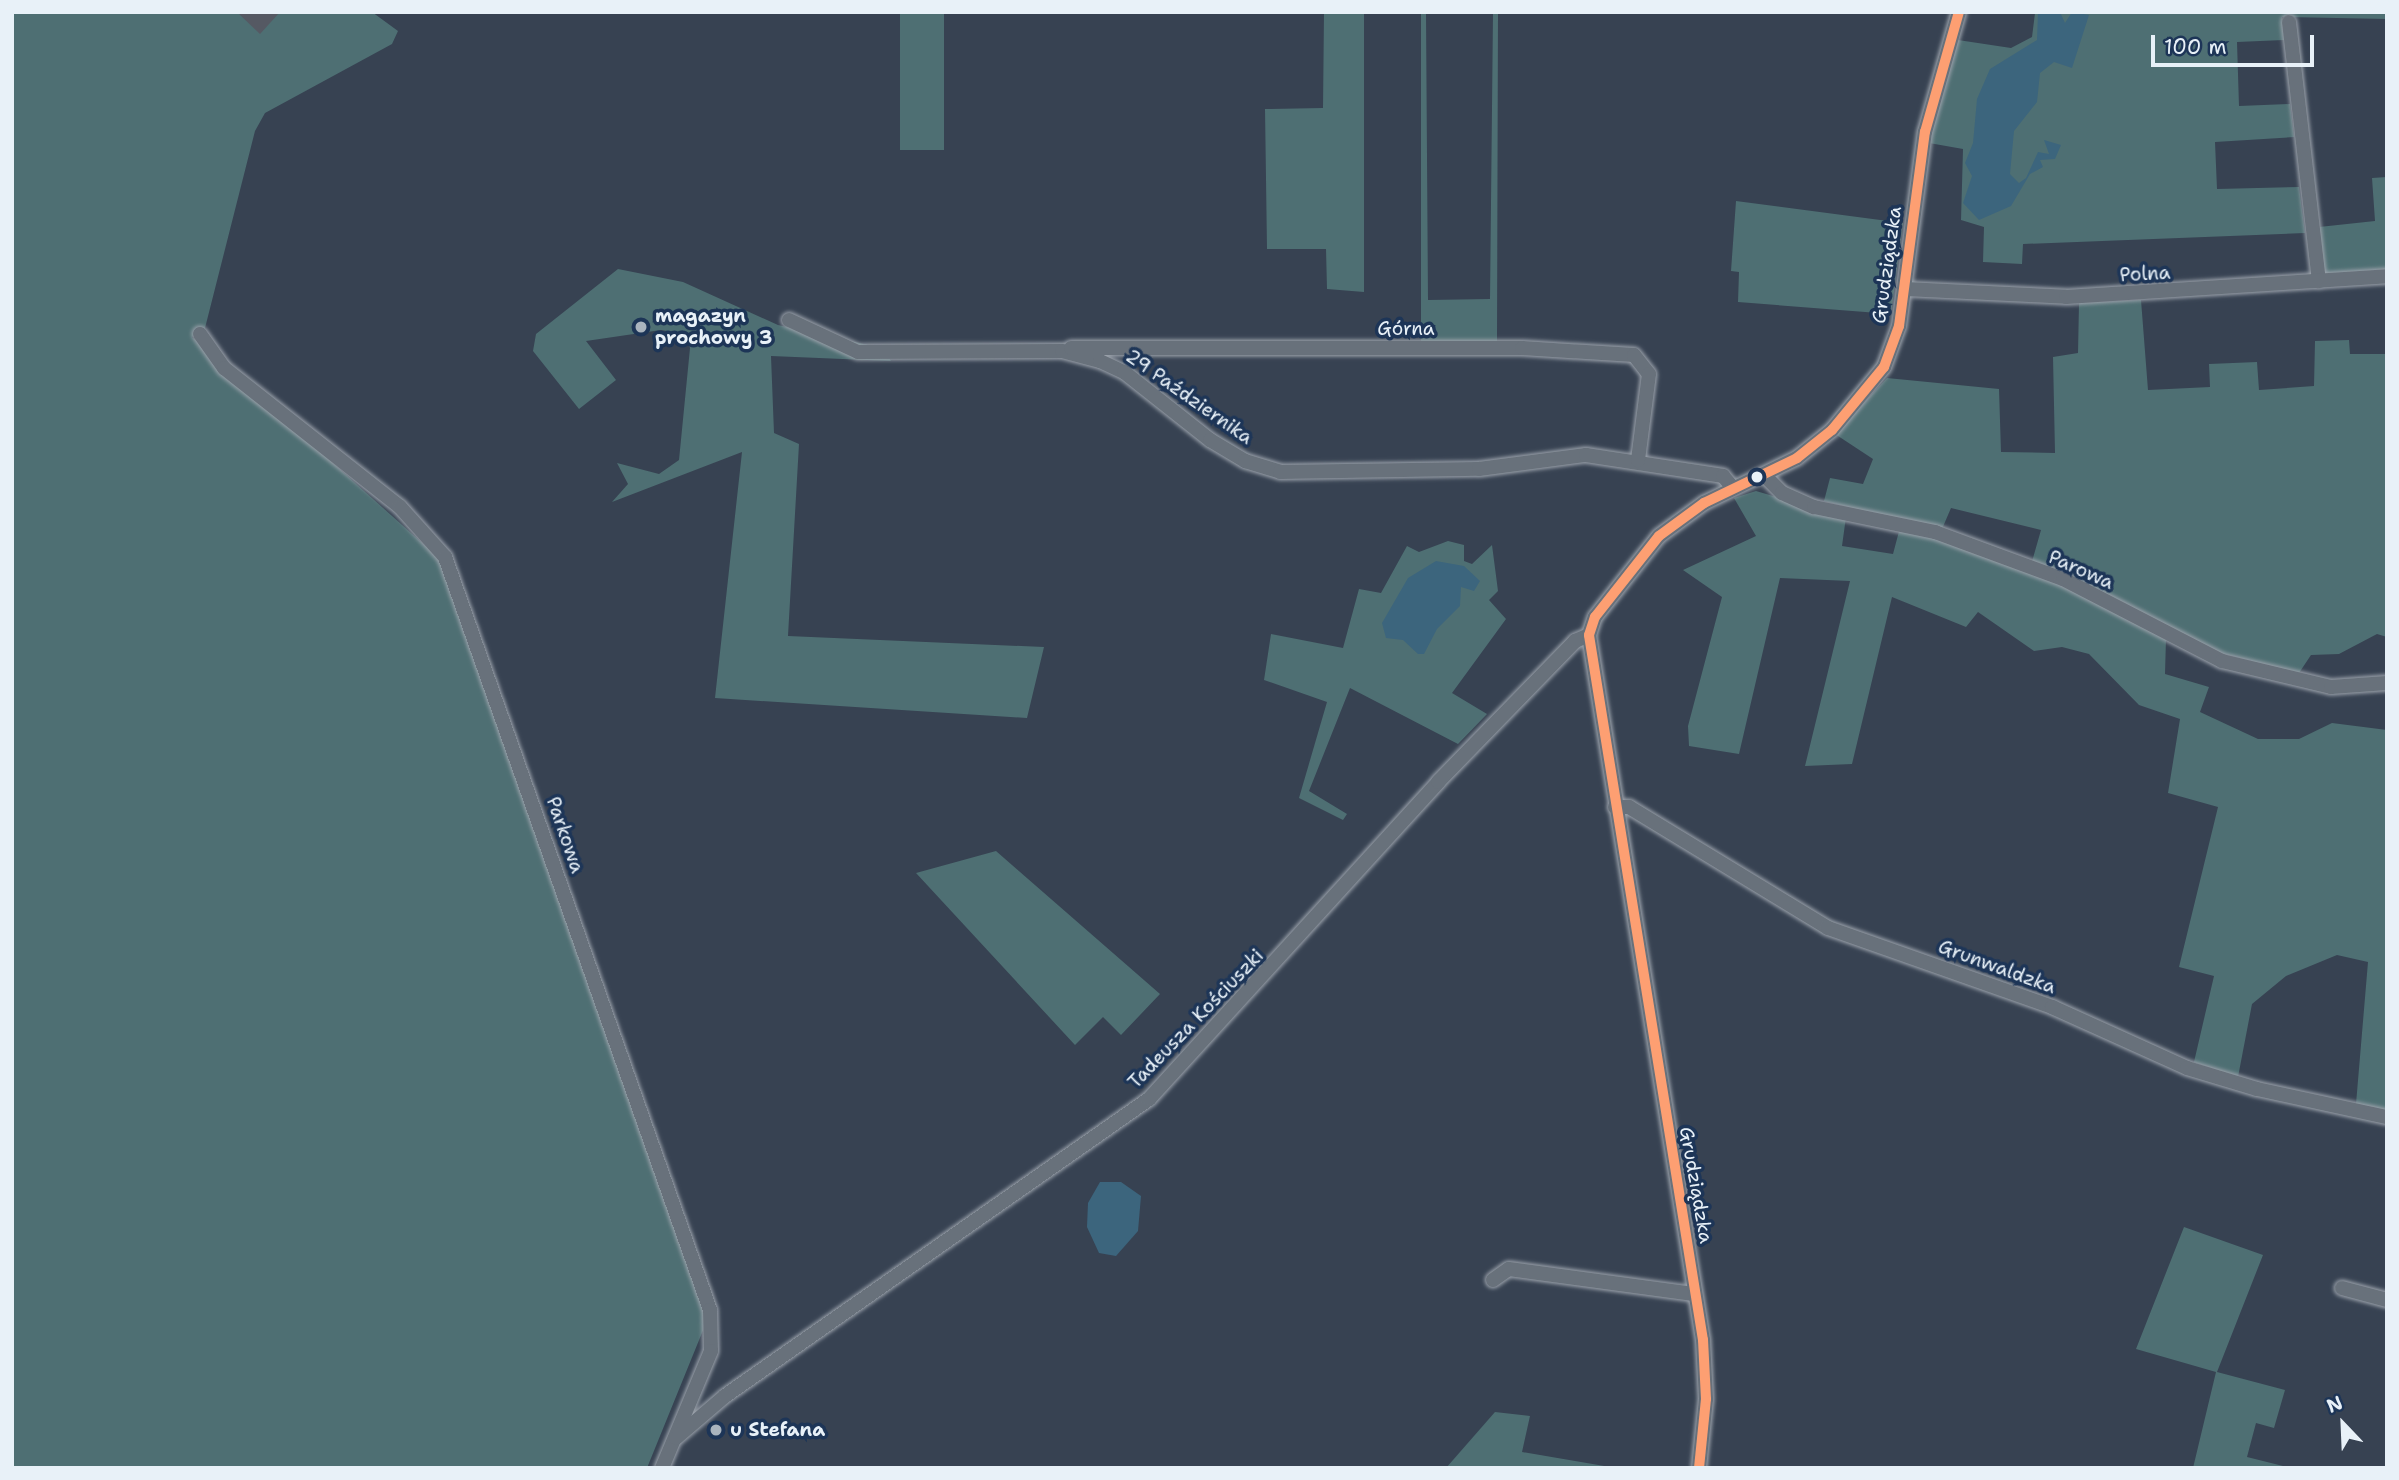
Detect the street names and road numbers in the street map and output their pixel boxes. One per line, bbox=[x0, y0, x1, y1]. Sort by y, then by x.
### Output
street label: Grudziądzka bbox=[1867, 205, 1907, 325]
street label: Polna bbox=[2119, 261, 2171, 287]
street label: Górna bbox=[1377, 318, 1435, 340]
street label: 29 Października bbox=[1121, 345, 1257, 449]
street label: Parowa bbox=[2045, 546, 2117, 594]
street label: Parkowa bbox=[541, 794, 589, 876]
street label: Grunwaldzka bbox=[1935, 935, 2059, 999]
street label: Tadeusza Kościuszki bbox=[1124, 945, 1268, 1093]
street label: Grudziądzka bbox=[1675, 1125, 1717, 1245]

